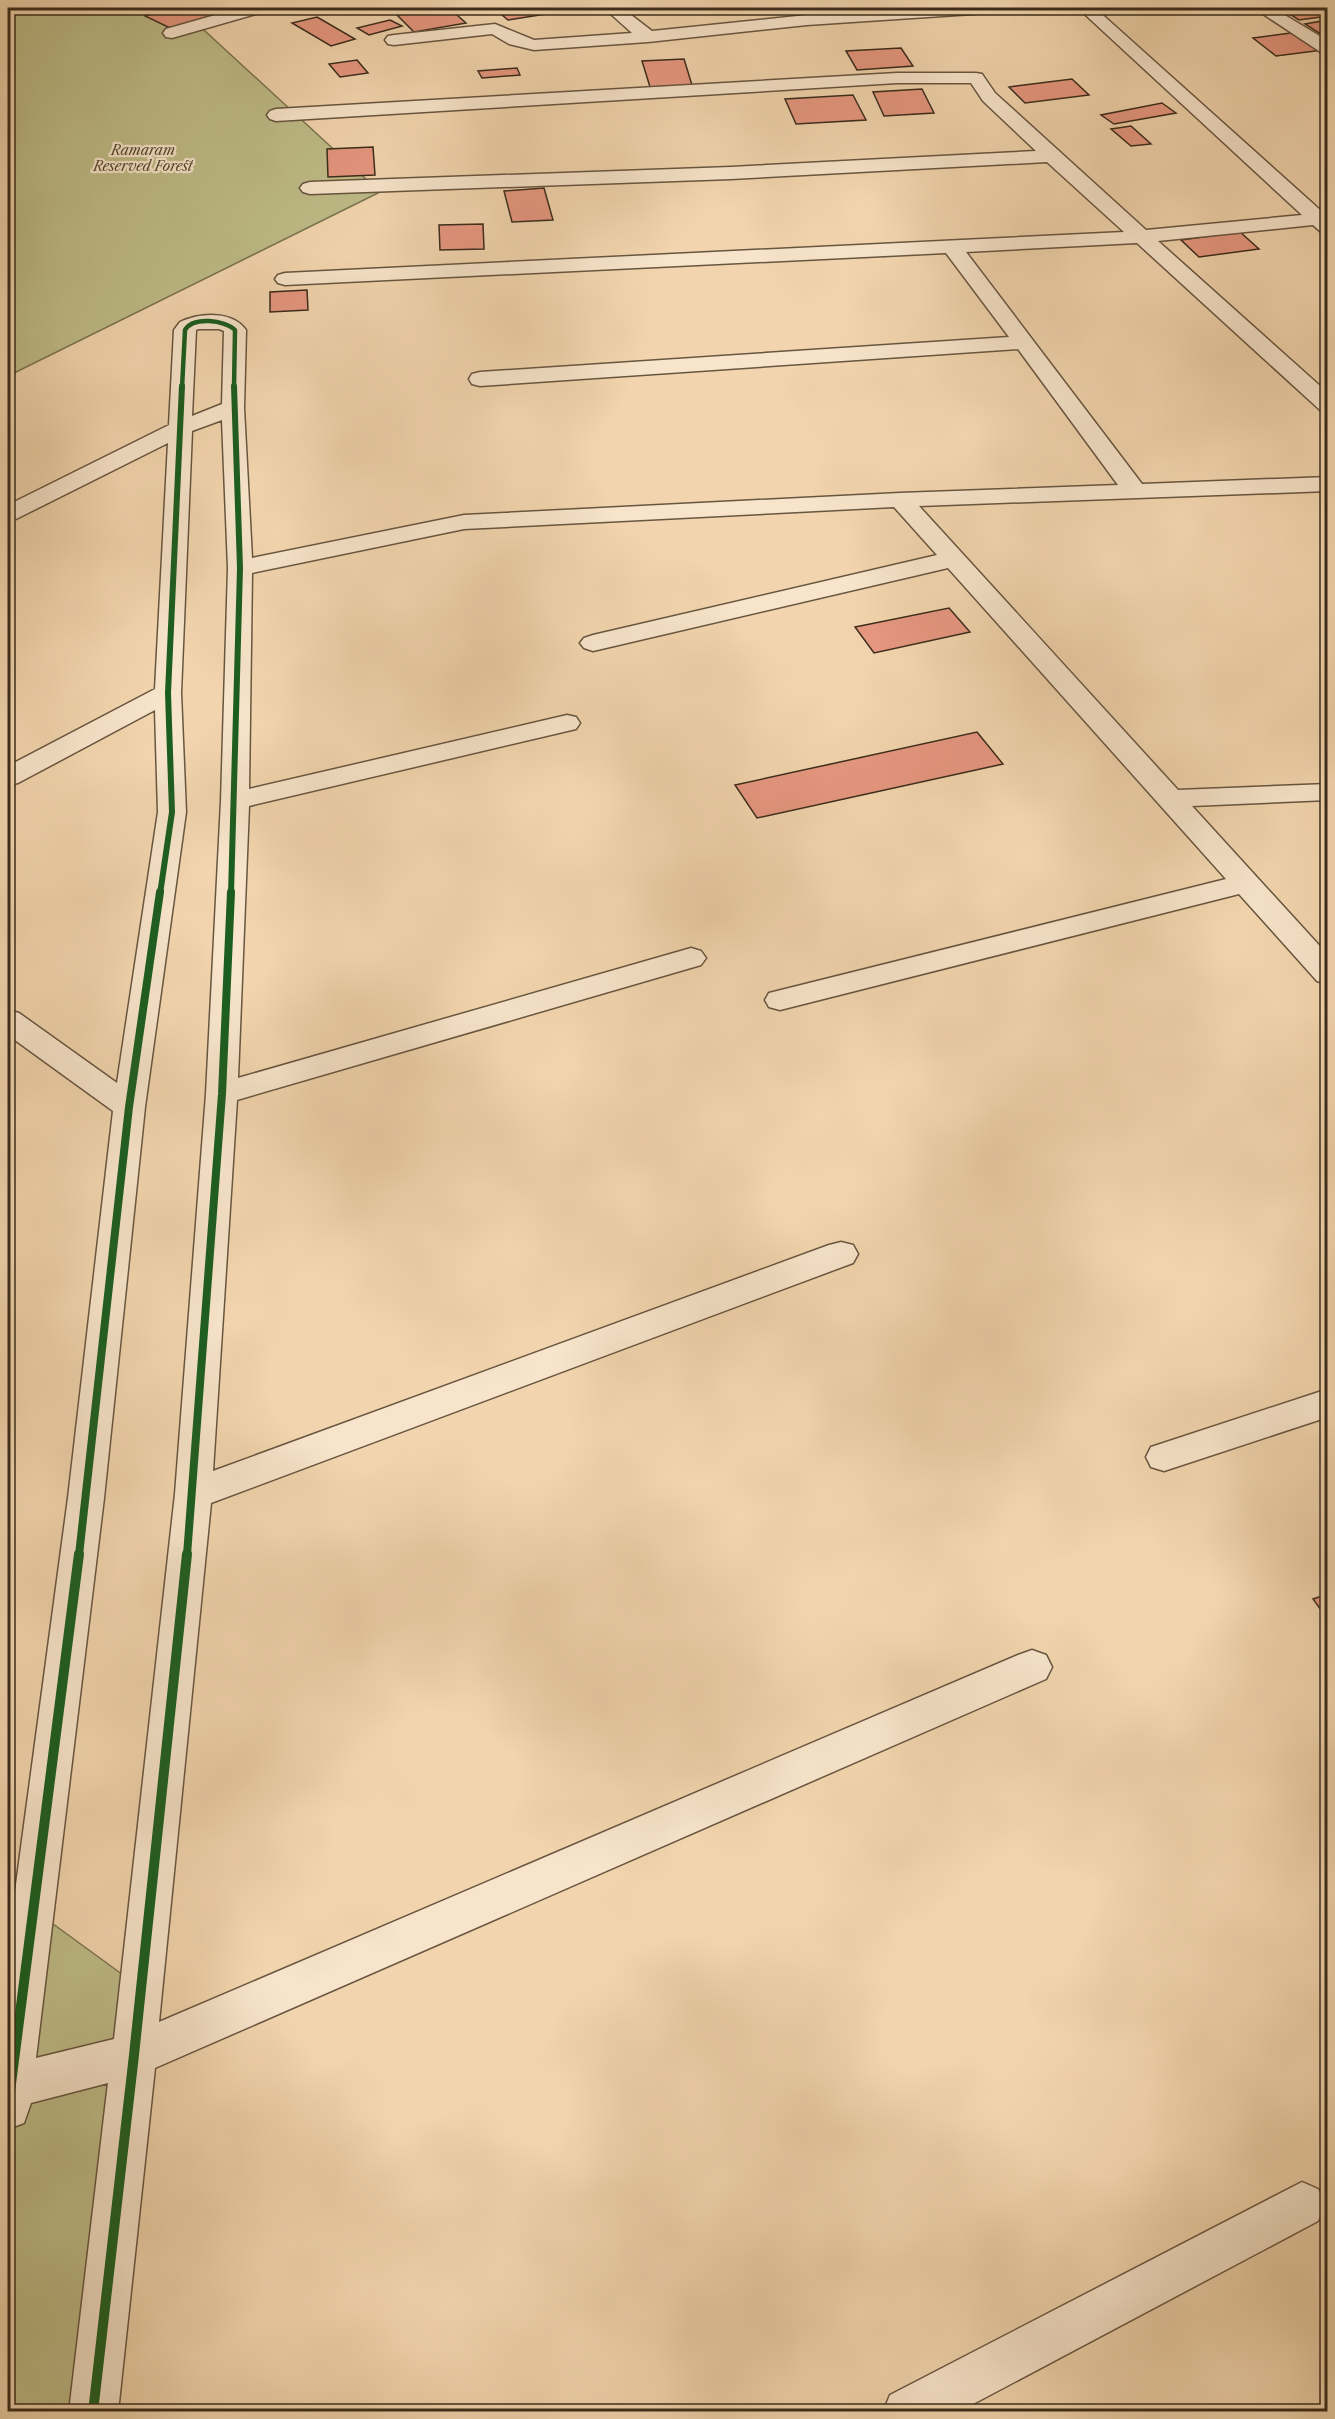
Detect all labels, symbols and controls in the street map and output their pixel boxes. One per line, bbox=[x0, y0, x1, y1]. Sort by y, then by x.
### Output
park label: Ramaram Reserved Forest bbox=[92, 141, 194, 175]

